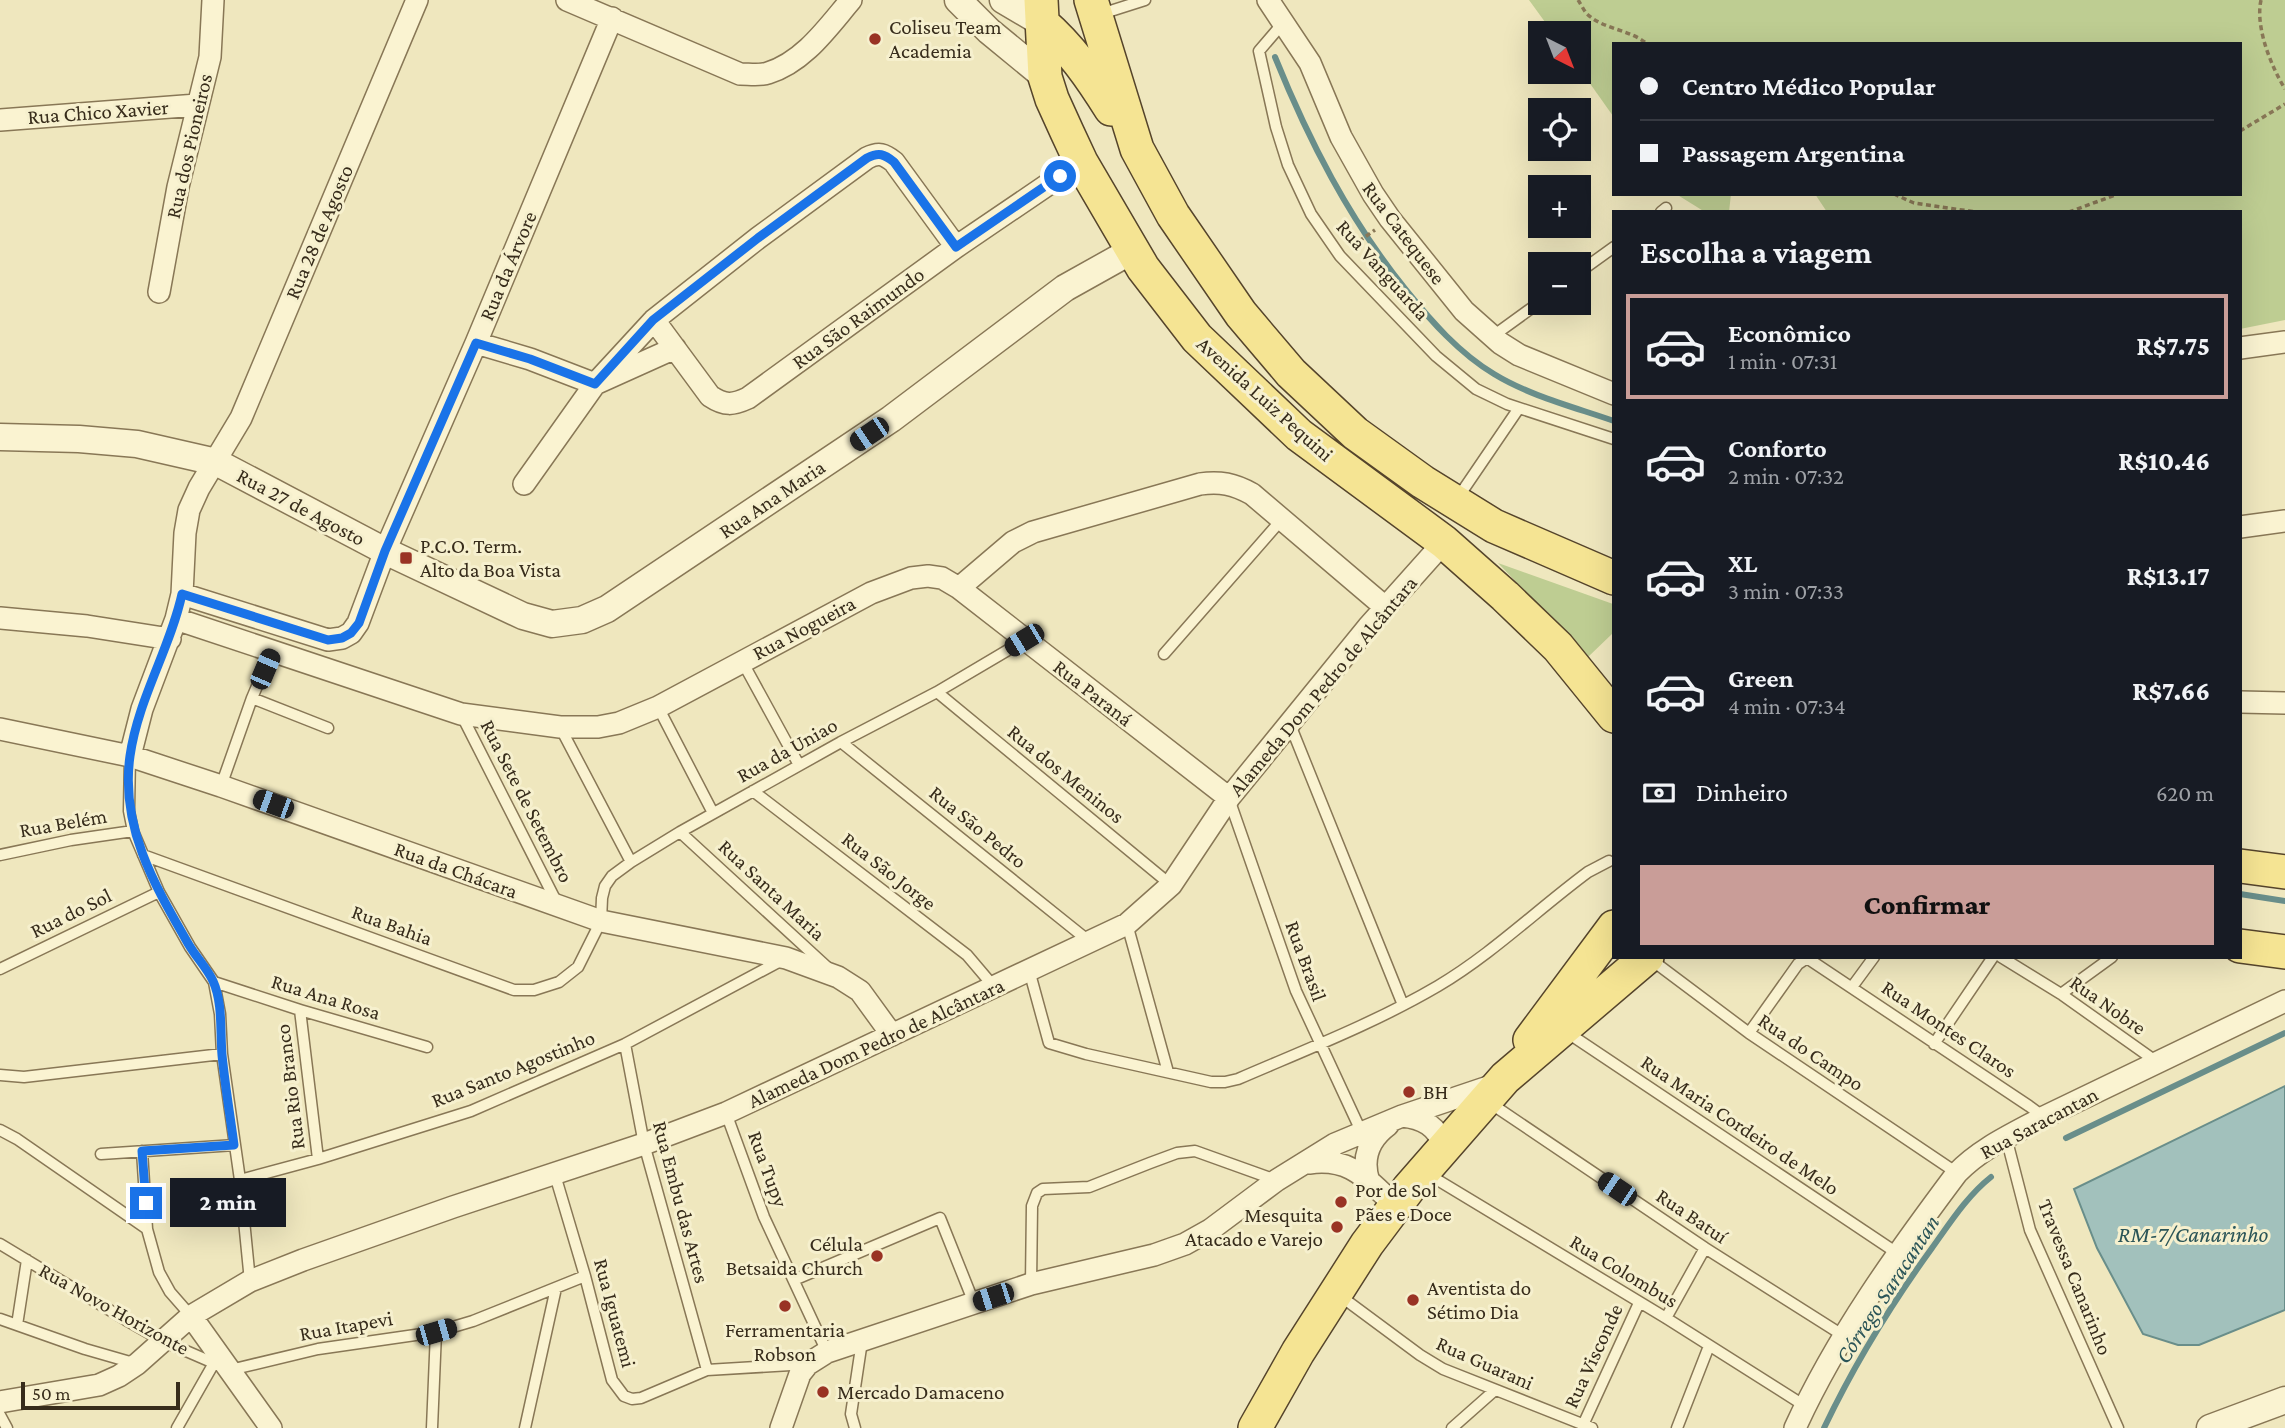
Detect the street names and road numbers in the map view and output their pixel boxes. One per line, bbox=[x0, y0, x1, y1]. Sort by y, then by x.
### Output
street label: Rua dos Pioneiros bbox=[161, 71, 217, 221]
street label: Rua Chico Xavier bbox=[27, 95, 170, 129]
street label: Rua 28 de Agosto bbox=[280, 161, 358, 303]
street label: Rua Catequese bbox=[1357, 177, 1451, 289]
street label: Rua da Árvore bbox=[474, 208, 542, 324]
street label: Rua Vanguarda bbox=[1332, 215, 1435, 325]
street label: Rua São Raimundo bbox=[787, 262, 929, 374]
street label: Avenida Luiz Pequini bbox=[1192, 332, 1338, 467]
street label: Rua Ana Maria bbox=[714, 455, 830, 543]
street label: Rua 27 de Agosto bbox=[233, 463, 369, 551]
street label: Alameda Dom Pedro de Alcântara bbox=[1224, 571, 1422, 801]
street label: Rua Nogueira bbox=[748, 591, 860, 665]
street label: Rua Paraná bbox=[1049, 655, 1138, 732]
street label: Rua da Uniao bbox=[732, 712, 842, 788]
street label: Rua Sete de Setembro bbox=[476, 716, 578, 886]
street label: Rua dos Meninos bbox=[1003, 720, 1129, 828]
street label: Rua São Pedro bbox=[925, 781, 1031, 873]
street label: Rua Belém bbox=[17, 803, 109, 843]
street label: Rua São Jorge bbox=[837, 827, 941, 915]
street label: Rua Santa Maria bbox=[714, 834, 831, 946]
street label: Rua da Chácara bbox=[391, 837, 521, 904]
street label: Rua do Sol bbox=[26, 883, 116, 943]
street label: Rua Bahia bbox=[348, 899, 436, 951]
street label: Rua Brasil bbox=[1280, 918, 1332, 1004]
street label: Rua Ana Rosa bbox=[269, 969, 384, 1025]
street label: Rua Nobre bbox=[2065, 970, 2151, 1040]
street label: Alameda Dom Pedro de Alcântara bbox=[744, 973, 1008, 1113]
street label: Rua Montes Claros bbox=[1877, 975, 2021, 1083]
street label: Rua do Campo bbox=[1754, 1008, 1868, 1096]
street label: Rua Rio Branco bbox=[270, 1023, 310, 1151]
street label: Rua Santo Agostinho bbox=[428, 1025, 598, 1113]
street label: Rua Maria Cordeiro de Melo bbox=[1636, 1050, 1844, 1200]
street label: Rua Saracantan bbox=[1976, 1082, 2102, 1164]
street label: Rua Embu das Artes bbox=[648, 1118, 714, 1286]
street label: Rua Tupy bbox=[743, 1128, 793, 1211]
street label: Rua Batuí bbox=[1652, 1183, 1734, 1249]
street label: Travessa Canarinho bbox=[2033, 1196, 2117, 1358]
street label: Rua Colombus bbox=[1566, 1229, 1682, 1313]
street label: Rua Iguatemi bbox=[589, 1256, 641, 1371]
street label: Rua Novo Horizonte bbox=[35, 1258, 193, 1360]
street label: Rua Visconde bbox=[1558, 1300, 1628, 1412]
street label: Rua Itapevi bbox=[297, 1306, 395, 1346]
street label: Rua Guarani bbox=[1433, 1331, 1538, 1395]

